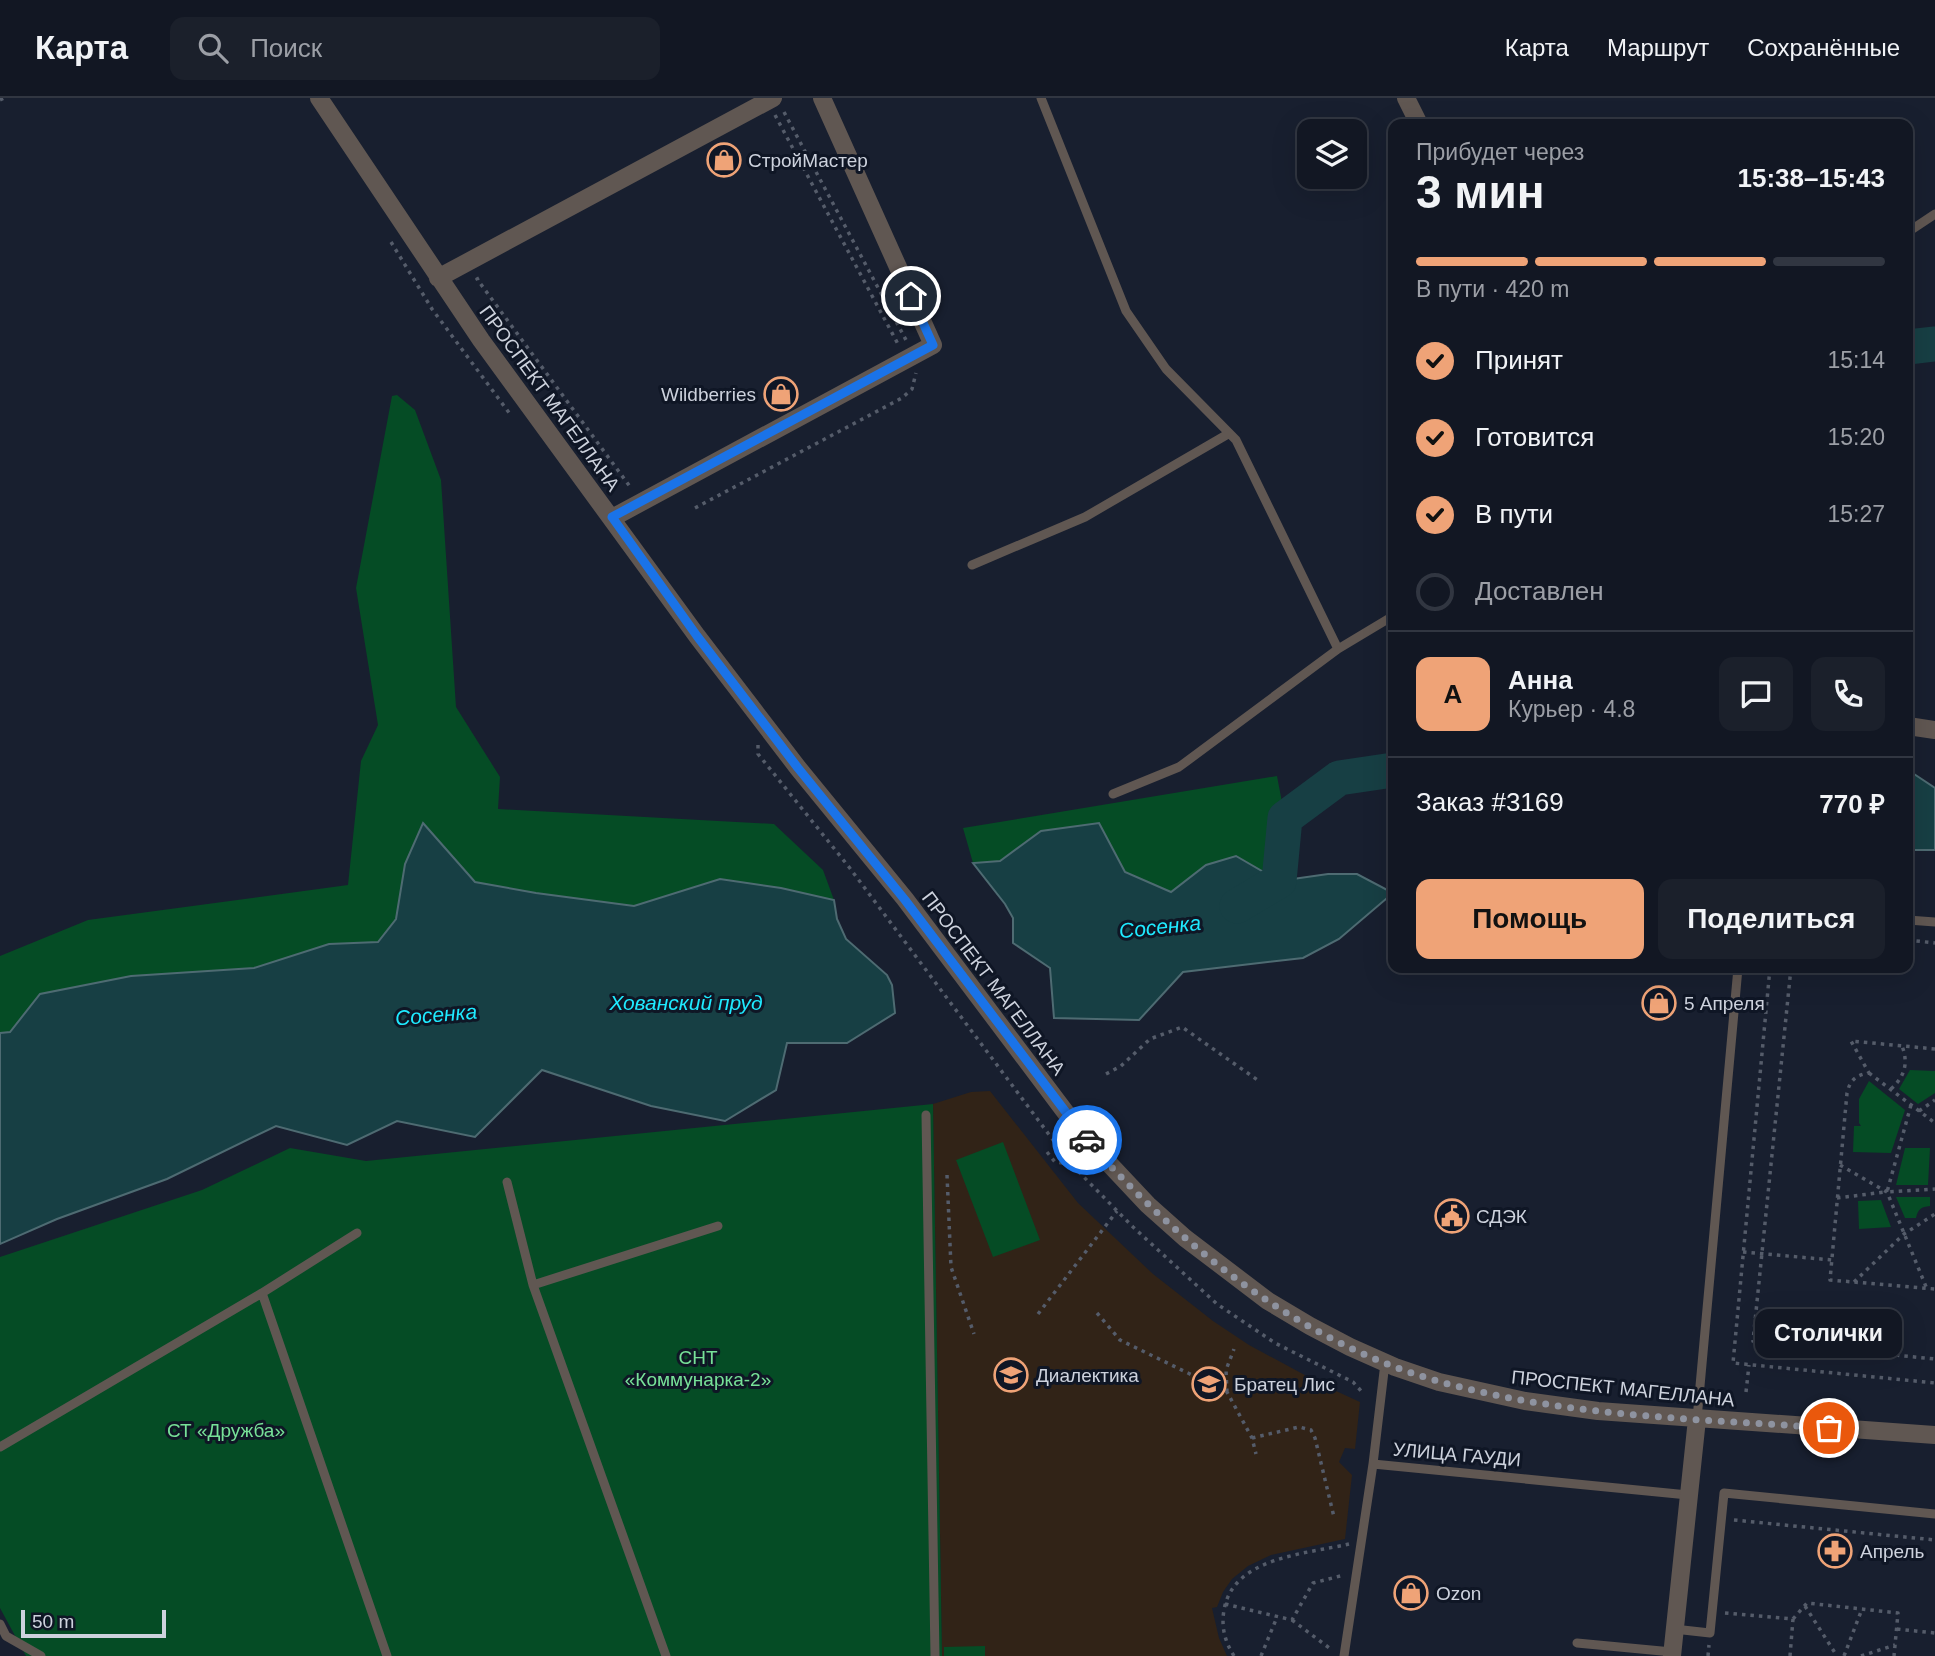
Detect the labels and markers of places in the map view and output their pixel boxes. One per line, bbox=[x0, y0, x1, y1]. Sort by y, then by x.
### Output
shop icon: СтройМастер bbox=[705, 141, 743, 179]
place label: СтройМастер bbox=[748, 150, 868, 171]
pin bbox=[881, 266, 941, 326]
shop icon: Wildberries bbox=[762, 375, 800, 413]
place label: Wildberries bbox=[661, 384, 756, 405]
shop icon: 5 Апреля bbox=[1640, 984, 1678, 1022]
place label: 5 Апреля bbox=[1684, 993, 1765, 1014]
public building icon: СДЭК bbox=[1433, 1197, 1471, 1235]
place label: СДЭК bbox=[1476, 1206, 1527, 1227]
callout: Столички bbox=[1756, 1309, 1902, 1358]
school or university icon: Диалектика bbox=[992, 1356, 1030, 1394]
place label: Диалектика bbox=[1036, 1365, 1139, 1386]
school or university icon: Братец Лис bbox=[1190, 1365, 1228, 1403]
place label: Братец Лис bbox=[1234, 1374, 1335, 1395]
pin bbox=[1799, 1398, 1859, 1458]
pharmacy icon: Апрель bbox=[1816, 1532, 1854, 1570]
place label: Апрель bbox=[1860, 1541, 1925, 1562]
shop icon: Ozon bbox=[1392, 1574, 1430, 1612]
place label: Ozon bbox=[1436, 1583, 1481, 1604]

